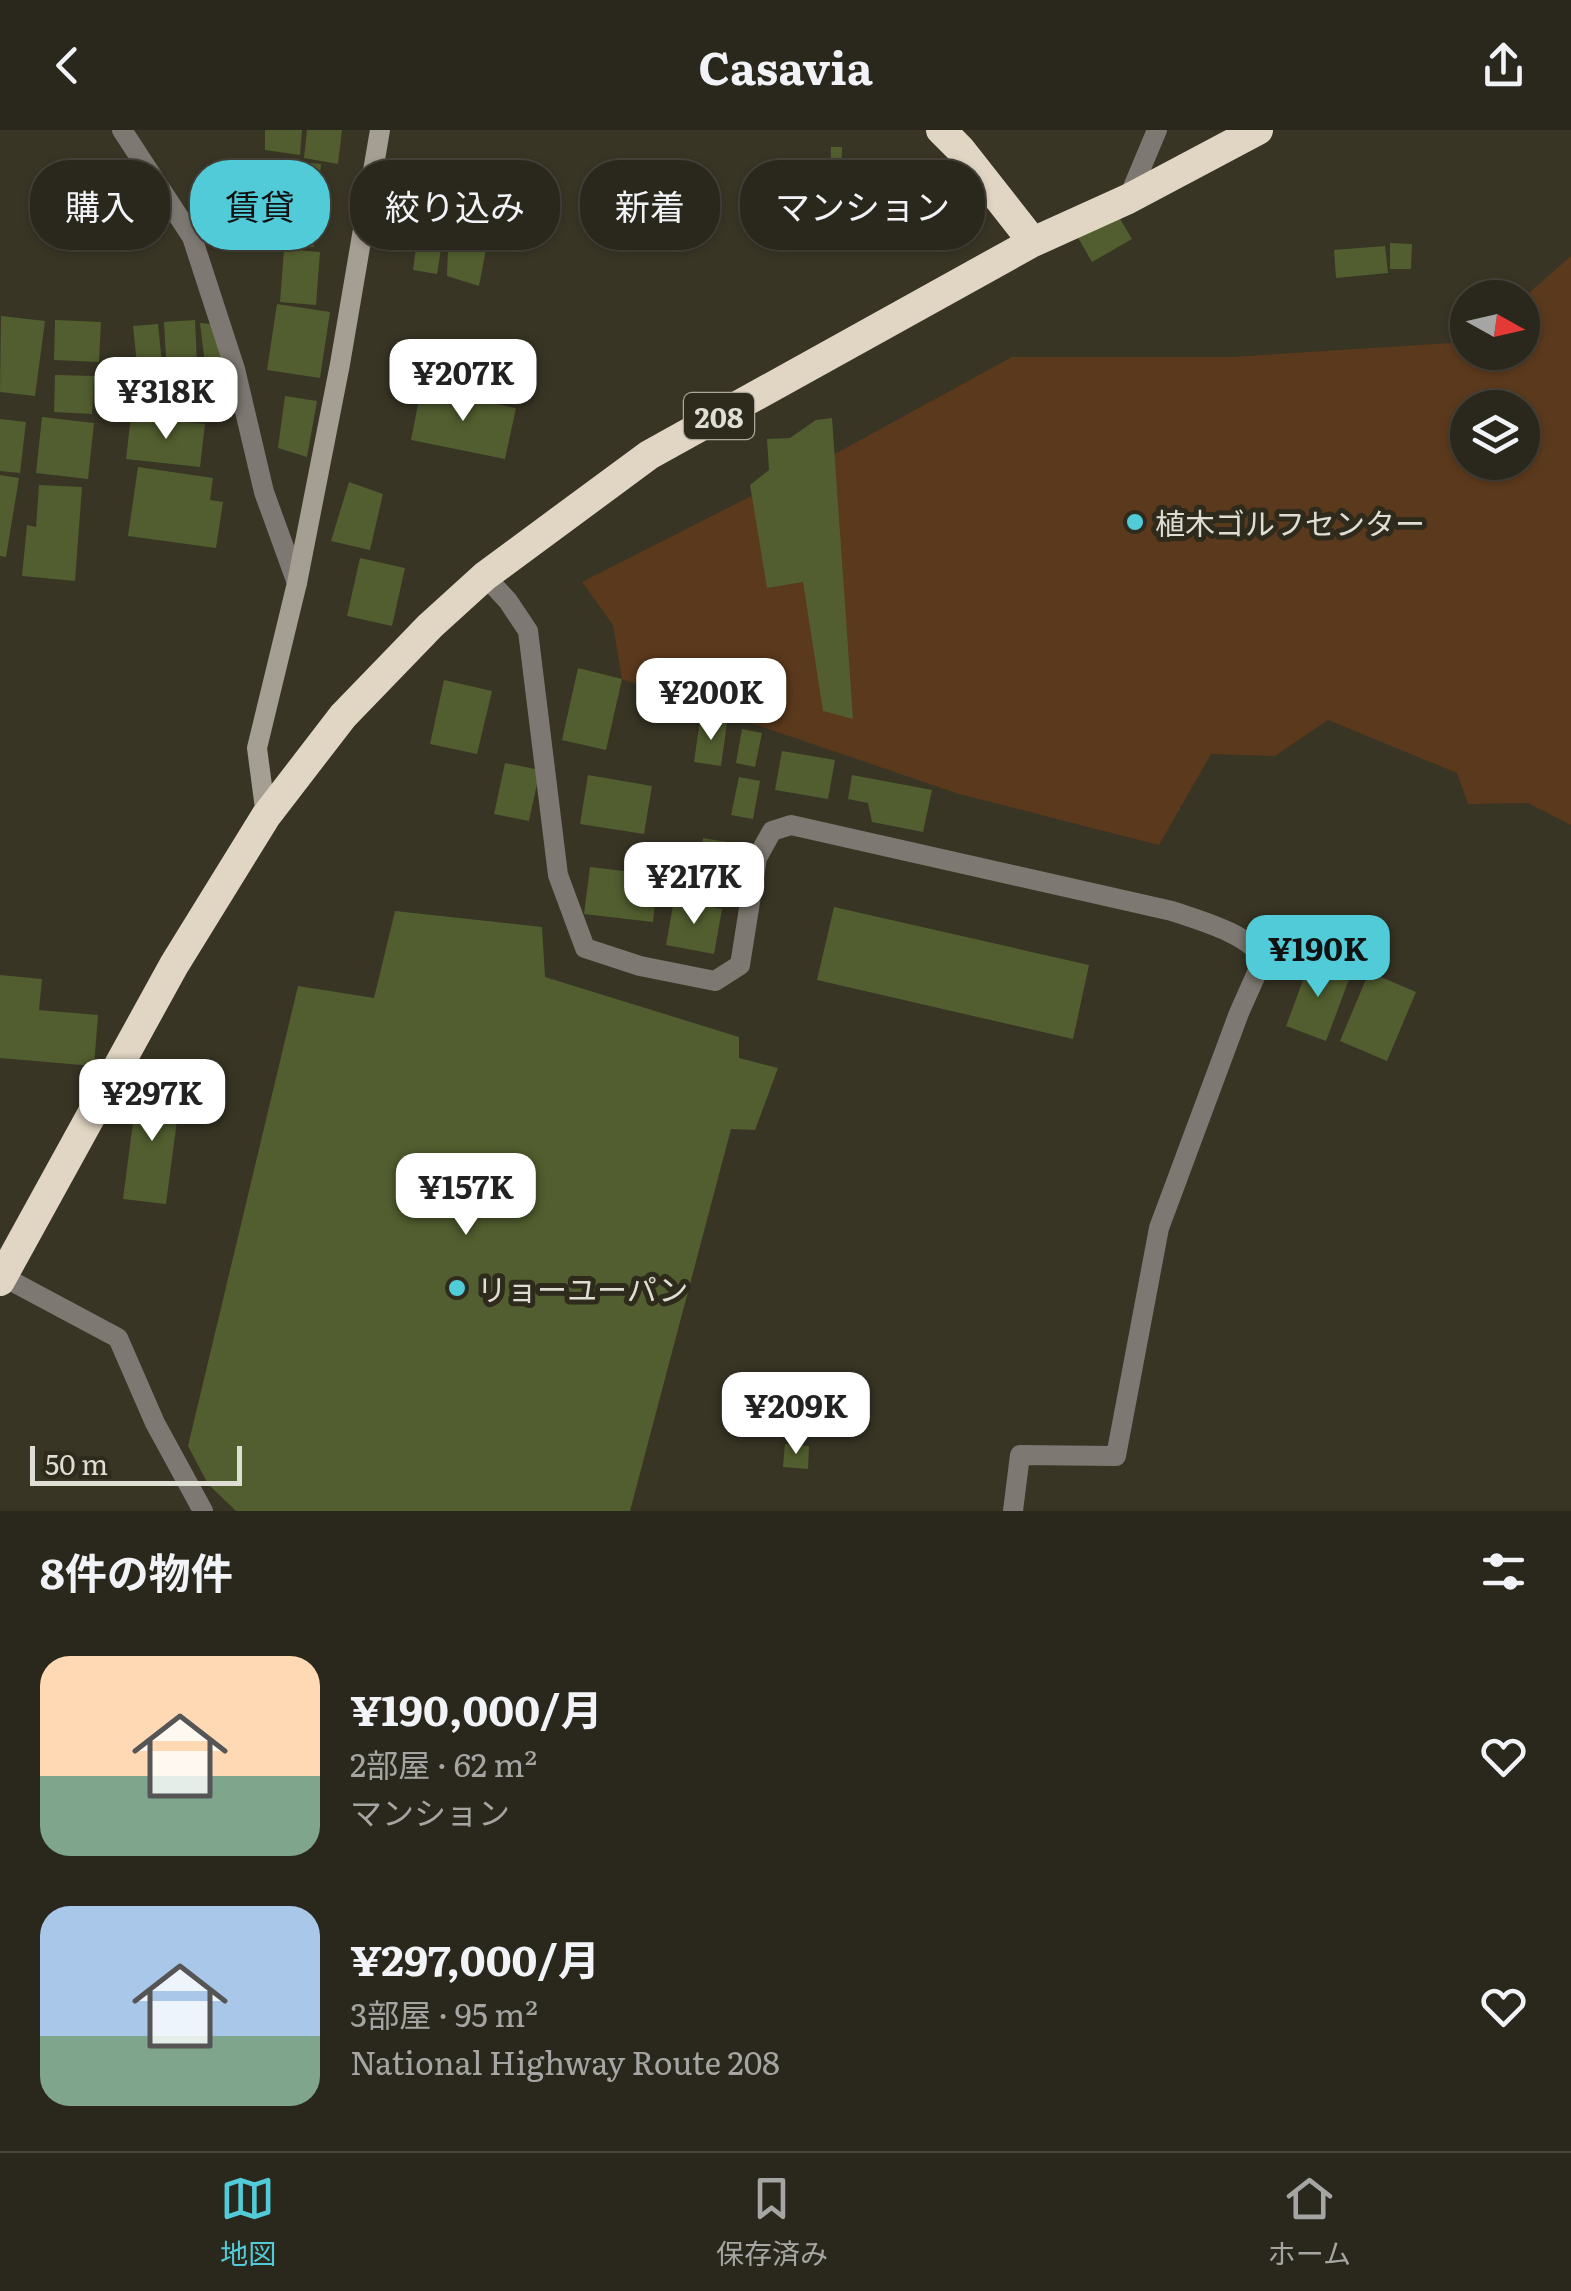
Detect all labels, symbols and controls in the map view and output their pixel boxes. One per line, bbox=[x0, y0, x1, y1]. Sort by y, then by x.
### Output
text: Casavia bbox=[698, 32, 873, 99]
icon: back bbox=[40, 38, 95, 93]
icon: share bbox=[1476, 38, 1531, 93]
chip: 購入 bbox=[30, 160, 170, 250]
chip: 賃貸 bbox=[190, 160, 330, 250]
chip: 絞り込み bbox=[350, 160, 560, 250]
chip: 新着 bbox=[580, 160, 720, 250]
chip: マンション bbox=[740, 160, 985, 250]
north arrow bbox=[1450, 280, 1540, 370]
map controls bbox=[1450, 280, 1540, 480]
pin: ¥207K bbox=[393, 339, 533, 424]
text: ¥207K bbox=[412, 347, 515, 395]
pin: ¥318K bbox=[96, 357, 236, 442]
text: ¥318K bbox=[117, 365, 215, 413]
button: layers bbox=[1450, 390, 1540, 480]
road number: 208 bbox=[684, 393, 754, 439]
place label: 植木ゴルフセンター bbox=[1155, 500, 1425, 544]
marker: 植木ゴルフセンター bbox=[1124, 511, 1146, 533]
pin: ¥200K bbox=[641, 658, 781, 743]
text: ¥200K bbox=[658, 666, 764, 714]
pin: ¥217K bbox=[624, 842, 764, 927]
text: ¥217K bbox=[646, 850, 742, 898]
pin: ¥190K bbox=[1248, 915, 1388, 1000]
text: ¥190K bbox=[1268, 923, 1368, 971]
pin: ¥297K bbox=[82, 1059, 222, 1144]
text: ¥297K bbox=[101, 1067, 203, 1115]
pin: ¥157K bbox=[396, 1153, 536, 1238]
text: ¥157K bbox=[418, 1161, 514, 1209]
place label: リョーユーパン bbox=[477, 1266, 688, 1310]
marker: リョーユーパン bbox=[446, 1277, 468, 1299]
pin: ¥209K bbox=[726, 1372, 866, 1457]
text: ¥209K bbox=[744, 1380, 848, 1428]
scale bar bbox=[30, 1441, 242, 1486]
text: 50 m bbox=[45, 1442, 108, 1484]
text: 8件の物件 bbox=[40, 1540, 233, 1602]
icon: filters bbox=[1476, 1544, 1531, 1599]
text: ¥190,000/月 bbox=[350, 1677, 603, 1739]
icon: home bbox=[120, 1696, 240, 1816]
icon: heart bbox=[1476, 1729, 1531, 1784]
text: 2部屋 · 62 m² bbox=[350, 1739, 537, 1787]
text: マンション bbox=[350, 1787, 510, 1835]
text: ¥297,000/月 bbox=[350, 1927, 600, 1989]
icon: home bbox=[120, 1946, 240, 2066]
icon: heart bbox=[1476, 1979, 1531, 2034]
text: 3部屋 · 95 m² bbox=[350, 1989, 538, 2037]
text: National Highway Route 208 bbox=[350, 2037, 780, 2085]
tab: 地図 bbox=[220, 2171, 276, 2273]
tab: 保存済み bbox=[716, 2171, 828, 2273]
tab: ホーム bbox=[1268, 2171, 1351, 2273]

